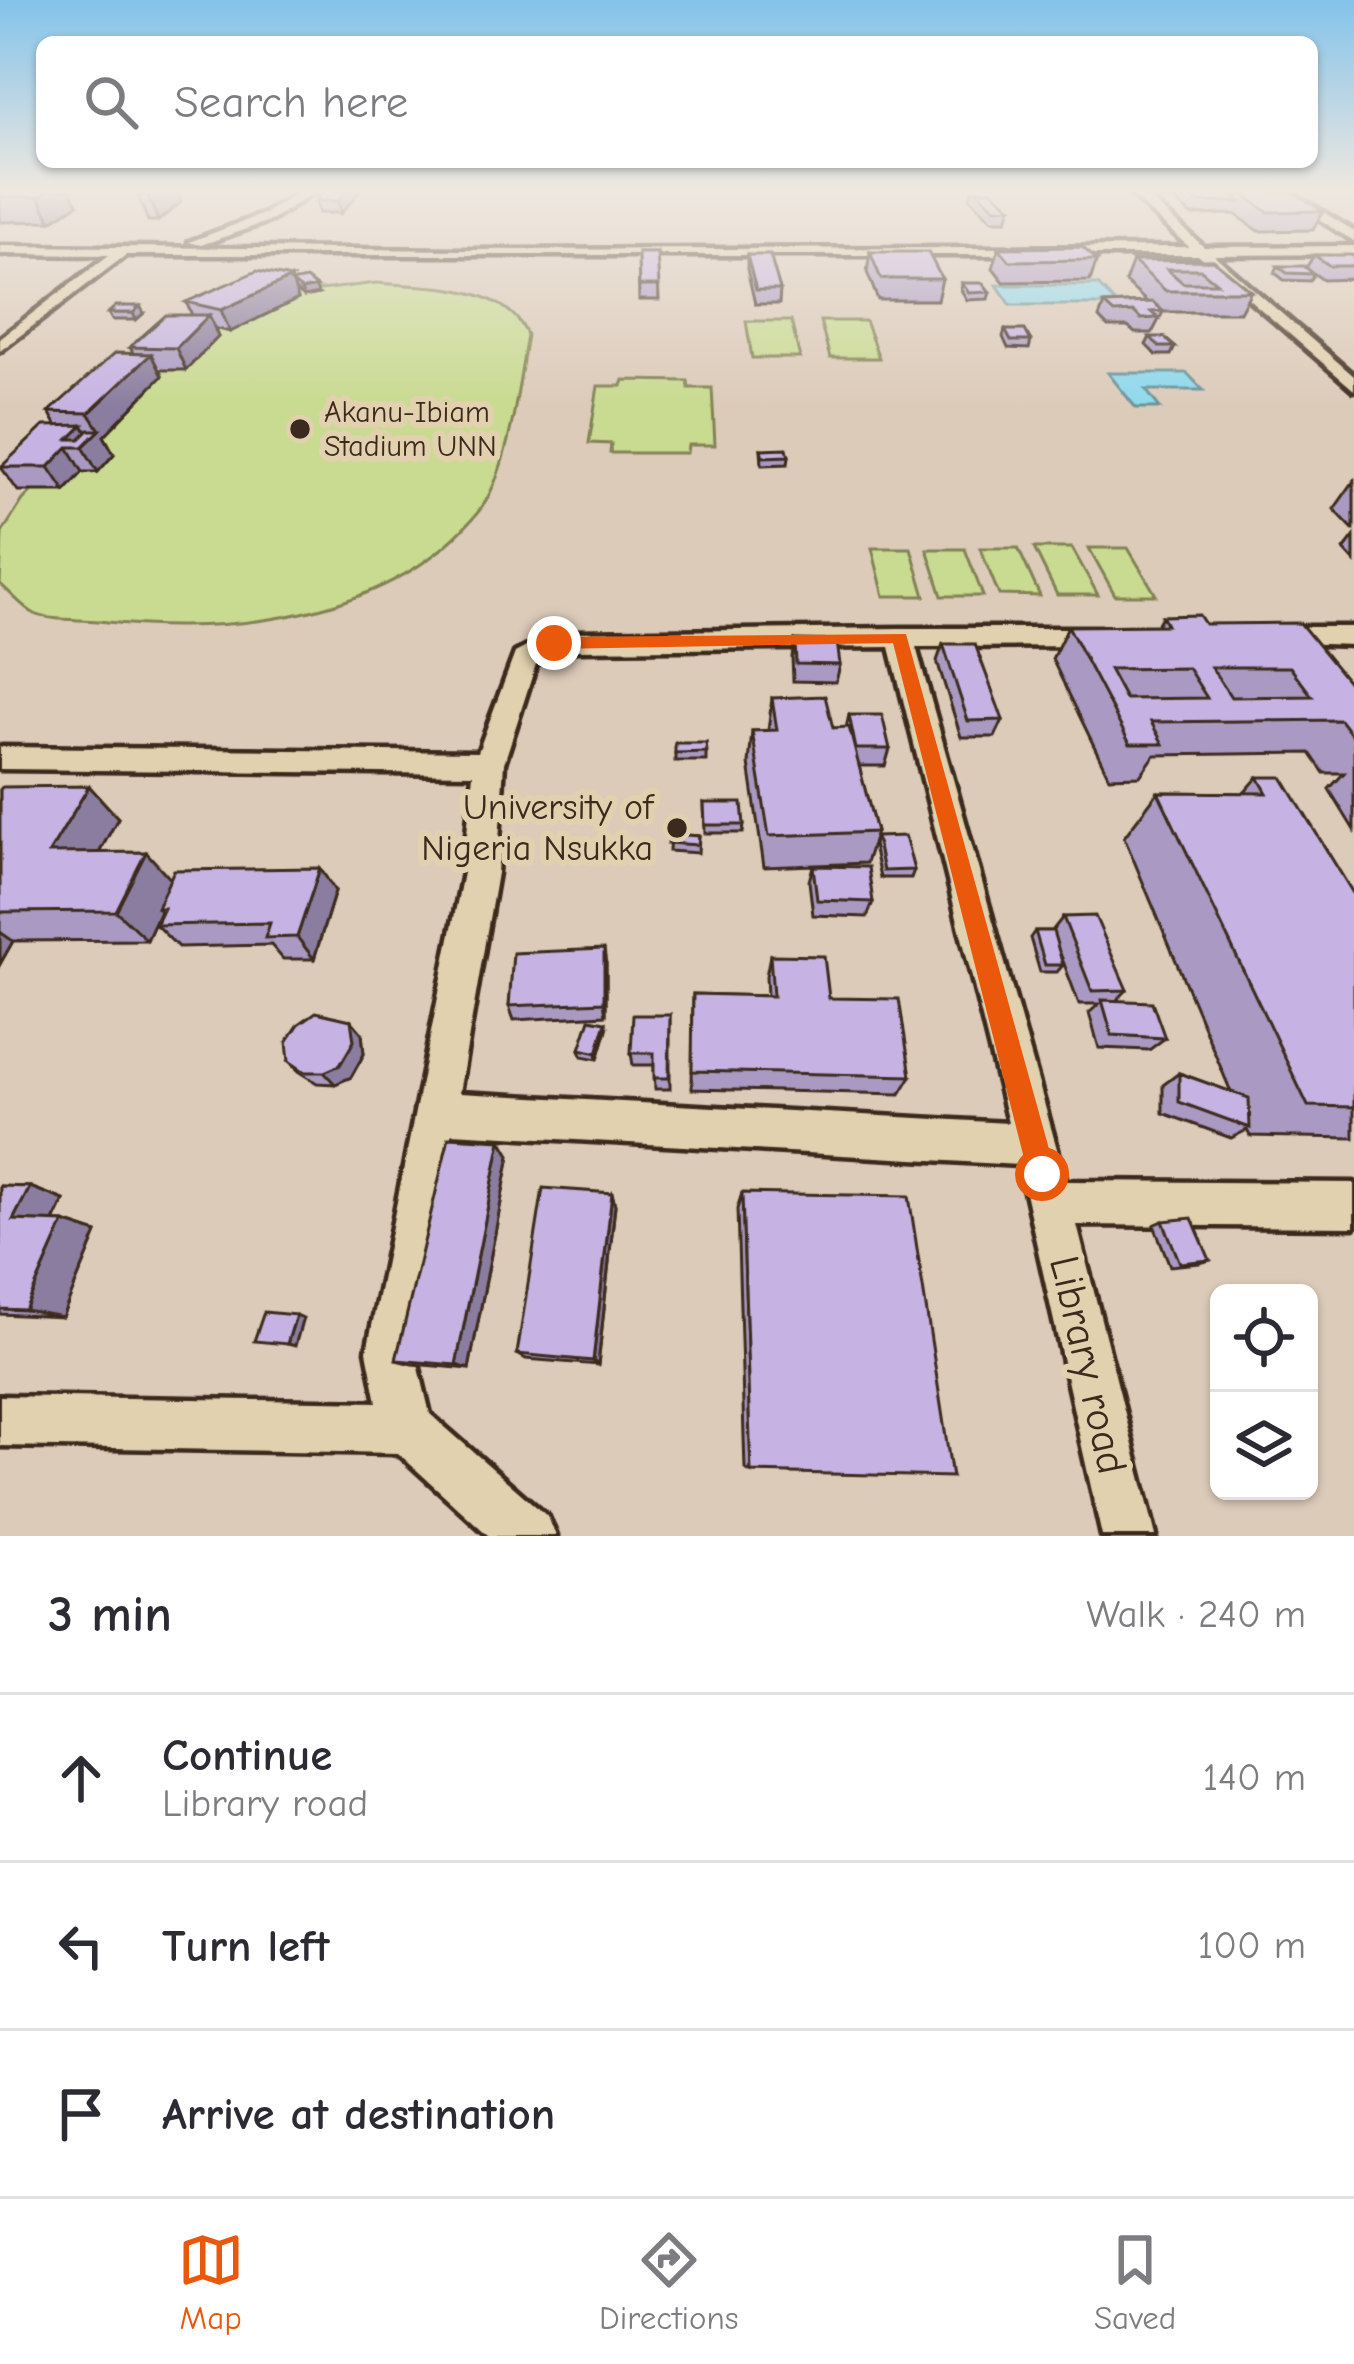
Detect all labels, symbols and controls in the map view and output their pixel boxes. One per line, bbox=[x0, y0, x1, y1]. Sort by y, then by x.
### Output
search box bbox=[36, 36, 1318, 168]
icon: search bbox=[78, 69, 144, 135]
text: Search here bbox=[174, 76, 408, 128]
place label: Akanu-Ibiam Stadium UNN bbox=[324, 395, 497, 464]
marker: Akanu-Ibiam Stadium UNN bbox=[287, 416, 313, 442]
route end bbox=[527, 616, 581, 670]
place label: University of Nigeria Nsukka bbox=[421, 787, 655, 869]
marker: University of Nigeria Nsukka bbox=[664, 815, 690, 841]
route start bbox=[1015, 1147, 1069, 1201]
street label: Library road bbox=[1039, 1251, 1137, 1479]
map controls bbox=[1210, 1284, 1318, 1500]
button: locate bbox=[1210, 1284, 1318, 1392]
button: layers bbox=[1210, 1392, 1318, 1500]
text: 3 min bbox=[48, 1585, 172, 1644]
text: Walk · 240 m bbox=[1086, 1592, 1306, 1637]
text: Continue bbox=[162, 1729, 332, 1781]
icon: ahead bbox=[48, 1745, 114, 1811]
text: 140 m bbox=[1203, 1755, 1306, 1800]
text: Library road bbox=[162, 1781, 368, 1826]
icon: left bbox=[48, 1913, 114, 1979]
text: Turn left bbox=[162, 1920, 329, 1972]
text: 100 m bbox=[1198, 1923, 1306, 1968]
icon: arrive bbox=[48, 2081, 114, 2147]
text: Arrive at destination bbox=[162, 2088, 555, 2140]
tab: Map bbox=[178, 2227, 244, 2337]
tab: Directions bbox=[599, 2227, 739, 2337]
tab: Saved bbox=[1094, 2227, 1176, 2337]

